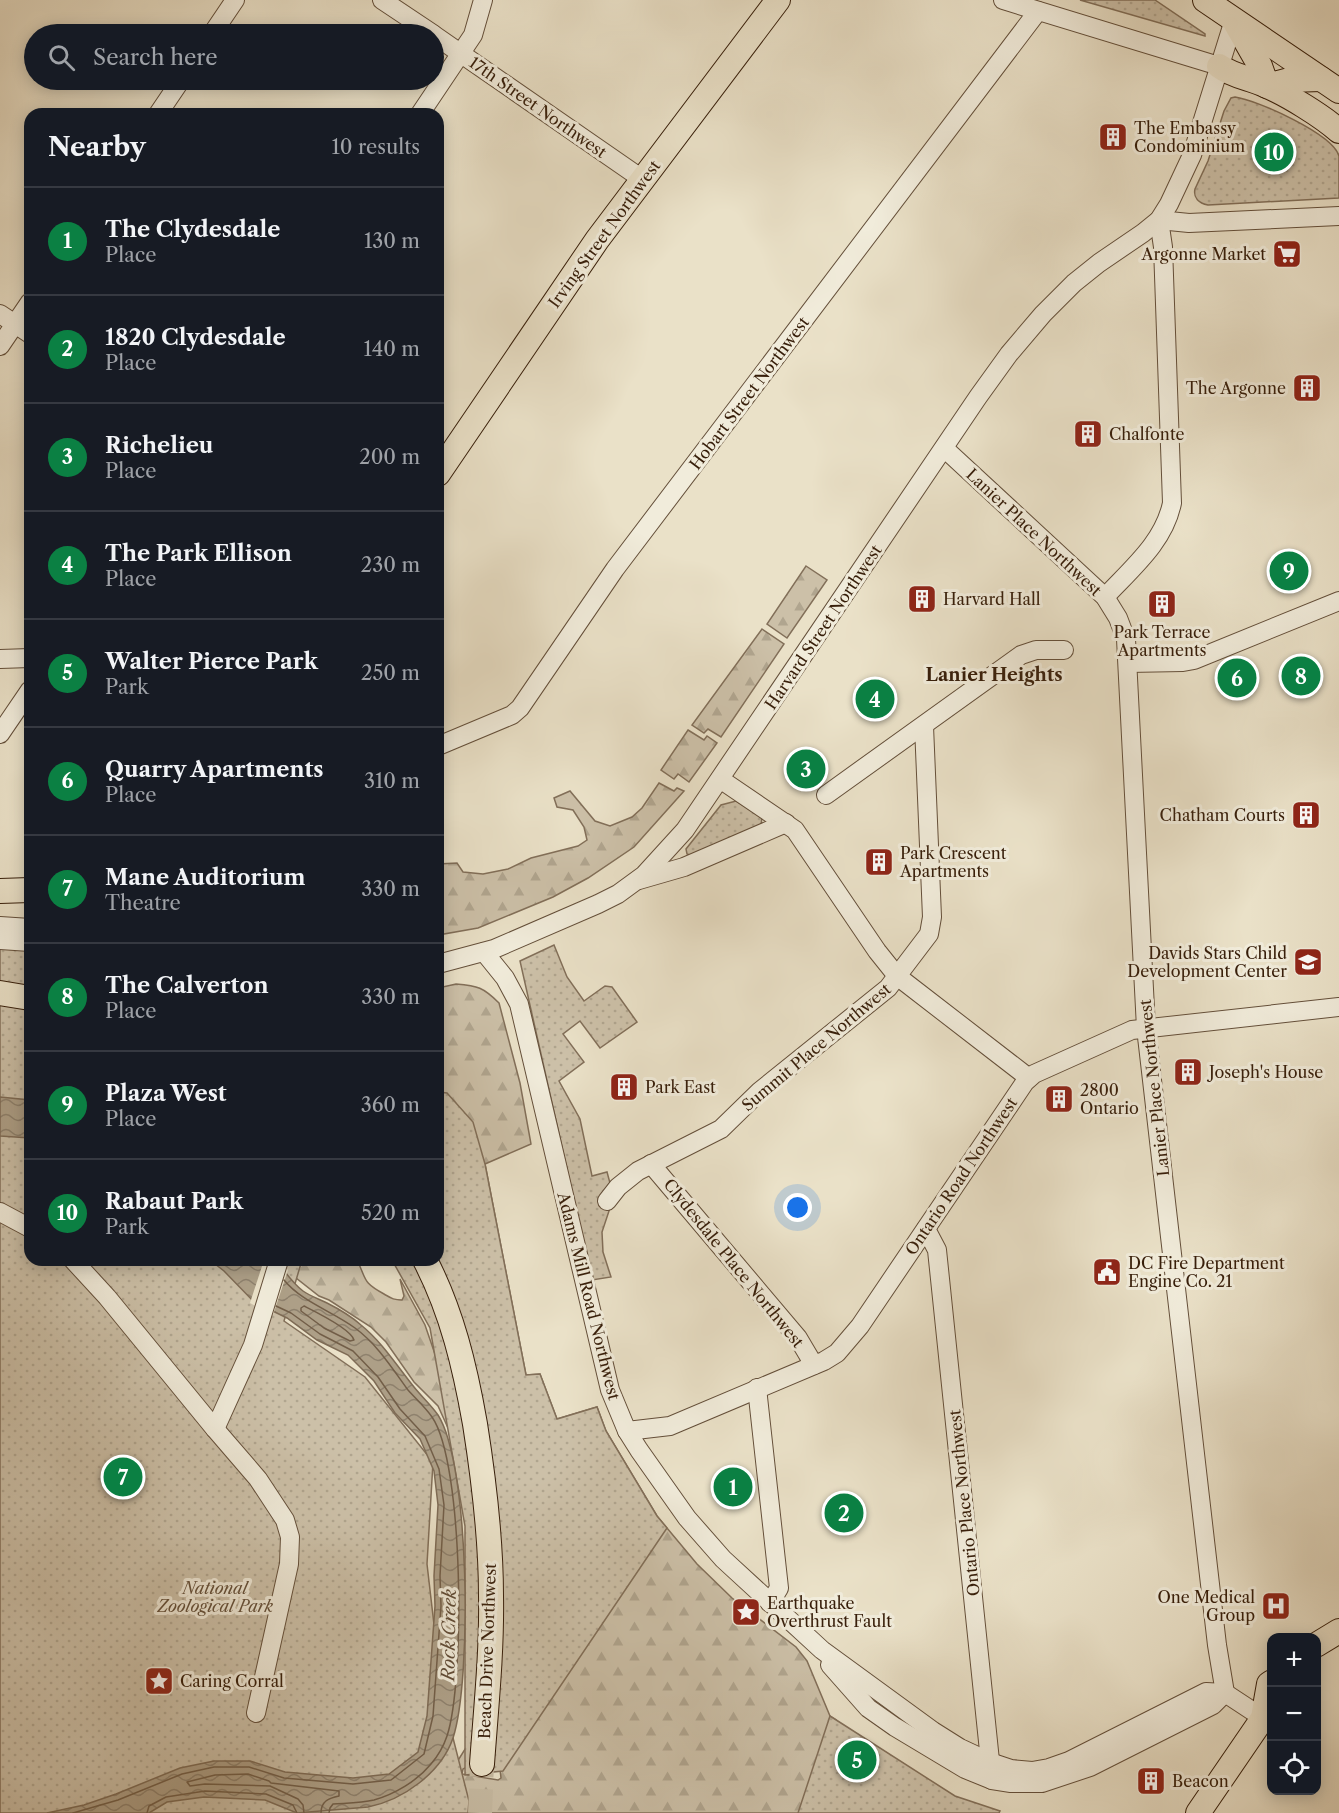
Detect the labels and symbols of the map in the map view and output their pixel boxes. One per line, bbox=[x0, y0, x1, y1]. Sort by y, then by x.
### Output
street label: 17th Street Northwest bbox=[465, 52, 611, 162]
place label: The Embassy Condominium bbox=[1134, 118, 1245, 156]
building icon: The Embassy Condominium bbox=[1097, 121, 1129, 153]
pin: 10 bbox=[1254, 130, 1294, 174]
street label: Irving Street Northwest bbox=[544, 156, 664, 312]
supermarket icon: Argonne Market bbox=[1271, 238, 1303, 270]
place label: Argonne Market bbox=[1141, 244, 1266, 264]
street label: Hobart Street Northwest bbox=[685, 312, 813, 473]
building icon: The Argonne bbox=[1291, 372, 1323, 404]
place label: The Argonne bbox=[1186, 378, 1286, 398]
building icon: Chalfonte bbox=[1072, 418, 1104, 450]
place label: Chalfonte bbox=[1109, 424, 1185, 444]
street label: Lanier Place Northwest bbox=[962, 464, 1106, 600]
street label: Harvard Street Northwest bbox=[760, 541, 886, 713]
pin: 9 bbox=[1270, 548, 1308, 594]
building icon: Harvard Hall bbox=[906, 583, 938, 615]
building icon: Park Terrace Apartments bbox=[1146, 588, 1178, 620]
place label: Harvard Hall bbox=[943, 589, 1041, 609]
place label: Park Terrace Apartments bbox=[1114, 622, 1210, 660]
pin: 8 bbox=[1282, 654, 1320, 698]
pin: 6 bbox=[1218, 656, 1256, 700]
district label: Lanier Heights bbox=[926, 664, 1062, 686]
pin: 4 bbox=[856, 676, 894, 722]
pin: 3 bbox=[786, 746, 826, 792]
building icon: Chatham Courts bbox=[1290, 799, 1322, 831]
place label: Chatham Courts bbox=[1160, 805, 1285, 825]
place label: Park Crescent Apartments bbox=[899, 843, 1007, 881]
building icon: Park Crescent Apartments bbox=[863, 846, 895, 878]
place label: Davids Stars Child Development Center bbox=[1127, 943, 1287, 981]
school or university icon: Davids Stars Child Development Center bbox=[1292, 946, 1324, 978]
street label: Summit Place Northwest bbox=[737, 979, 895, 1115]
street label: Lanier Place Northwest bbox=[1135, 998, 1173, 1177]
building icon: Joseph's House bbox=[1172, 1056, 1204, 1088]
place label: Joseph's House bbox=[1206, 1062, 1323, 1082]
building icon: Park East bbox=[608, 1071, 640, 1103]
place label: Park East bbox=[645, 1077, 716, 1097]
place label: 2800 Ontario bbox=[1080, 1080, 1139, 1118]
building icon: 2800 Ontario bbox=[1043, 1083, 1075, 1115]
street label: Ontario Road Northwest bbox=[901, 1093, 1021, 1259]
street label: Clydesdale Place Northwest bbox=[660, 1174, 809, 1352]
street label: Adams Mill Road Northwest bbox=[553, 1189, 625, 1402]
your location bbox=[783, 1193, 812, 1222]
place label: DC Fire Department Engine Co. 21 bbox=[1128, 1253, 1285, 1291]
public building icon: DC Fire Department Engine Co. 21 bbox=[1091, 1256, 1123, 1288]
street label: Ontario Place Northwest bbox=[944, 1408, 984, 1597]
pin: 7 bbox=[104, 1454, 142, 1500]
pin: 1 bbox=[714, 1464, 752, 1510]
pin: 2 bbox=[824, 1490, 864, 1536]
street label: Beach Drive Northwest bbox=[474, 1562, 500, 1739]
park label: National Zoological Park bbox=[156, 1578, 274, 1616]
place label: One Medical Group bbox=[1157, 1587, 1255, 1625]
water label: Rock Creek bbox=[437, 1588, 461, 1683]
hospital icon: One Medical Group bbox=[1260, 1590, 1292, 1622]
place label: Earthquake Overthrust Fault bbox=[767, 1593, 892, 1631]
place icon: Earthquake Overthrust Fault bbox=[730, 1596, 762, 1628]
place icon: Caring Corral bbox=[143, 1665, 175, 1697]
place label: Caring Corral bbox=[180, 1671, 284, 1691]
pin: 5 bbox=[838, 1738, 876, 1782]
building icon: Beacon bbox=[1135, 1765, 1167, 1797]
place label: Beacon bbox=[1172, 1771, 1229, 1791]

